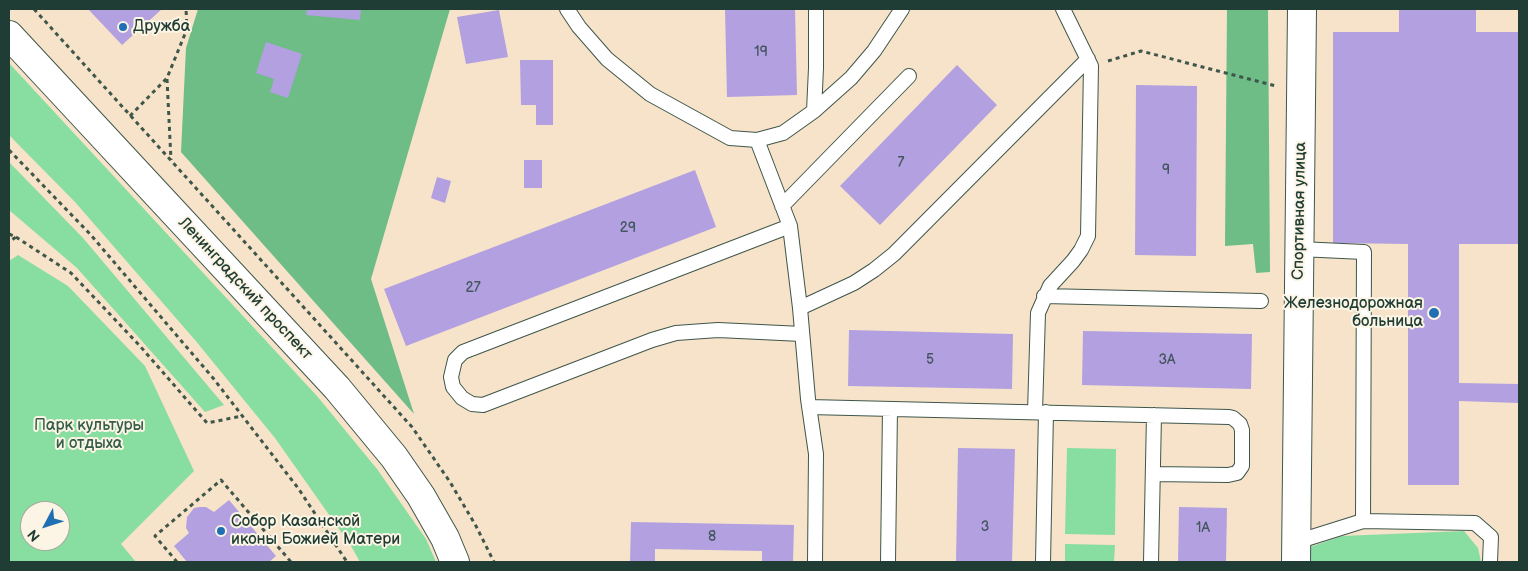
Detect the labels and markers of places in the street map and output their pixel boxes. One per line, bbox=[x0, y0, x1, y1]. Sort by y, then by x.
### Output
place label: Дружба bbox=[133, 17, 190, 37]
marker: Дружба bbox=[117, 21, 129, 33]
place label: Железнодорожная больница bbox=[1284, 294, 1423, 332]
marker: Железнодорожная больница bbox=[1427, 306, 1441, 320]
place label: Собор Казанской иконы Божией Матери bbox=[231, 512, 400, 550]
marker: Собор Казанской иконы Божией Матери bbox=[215, 525, 227, 537]

